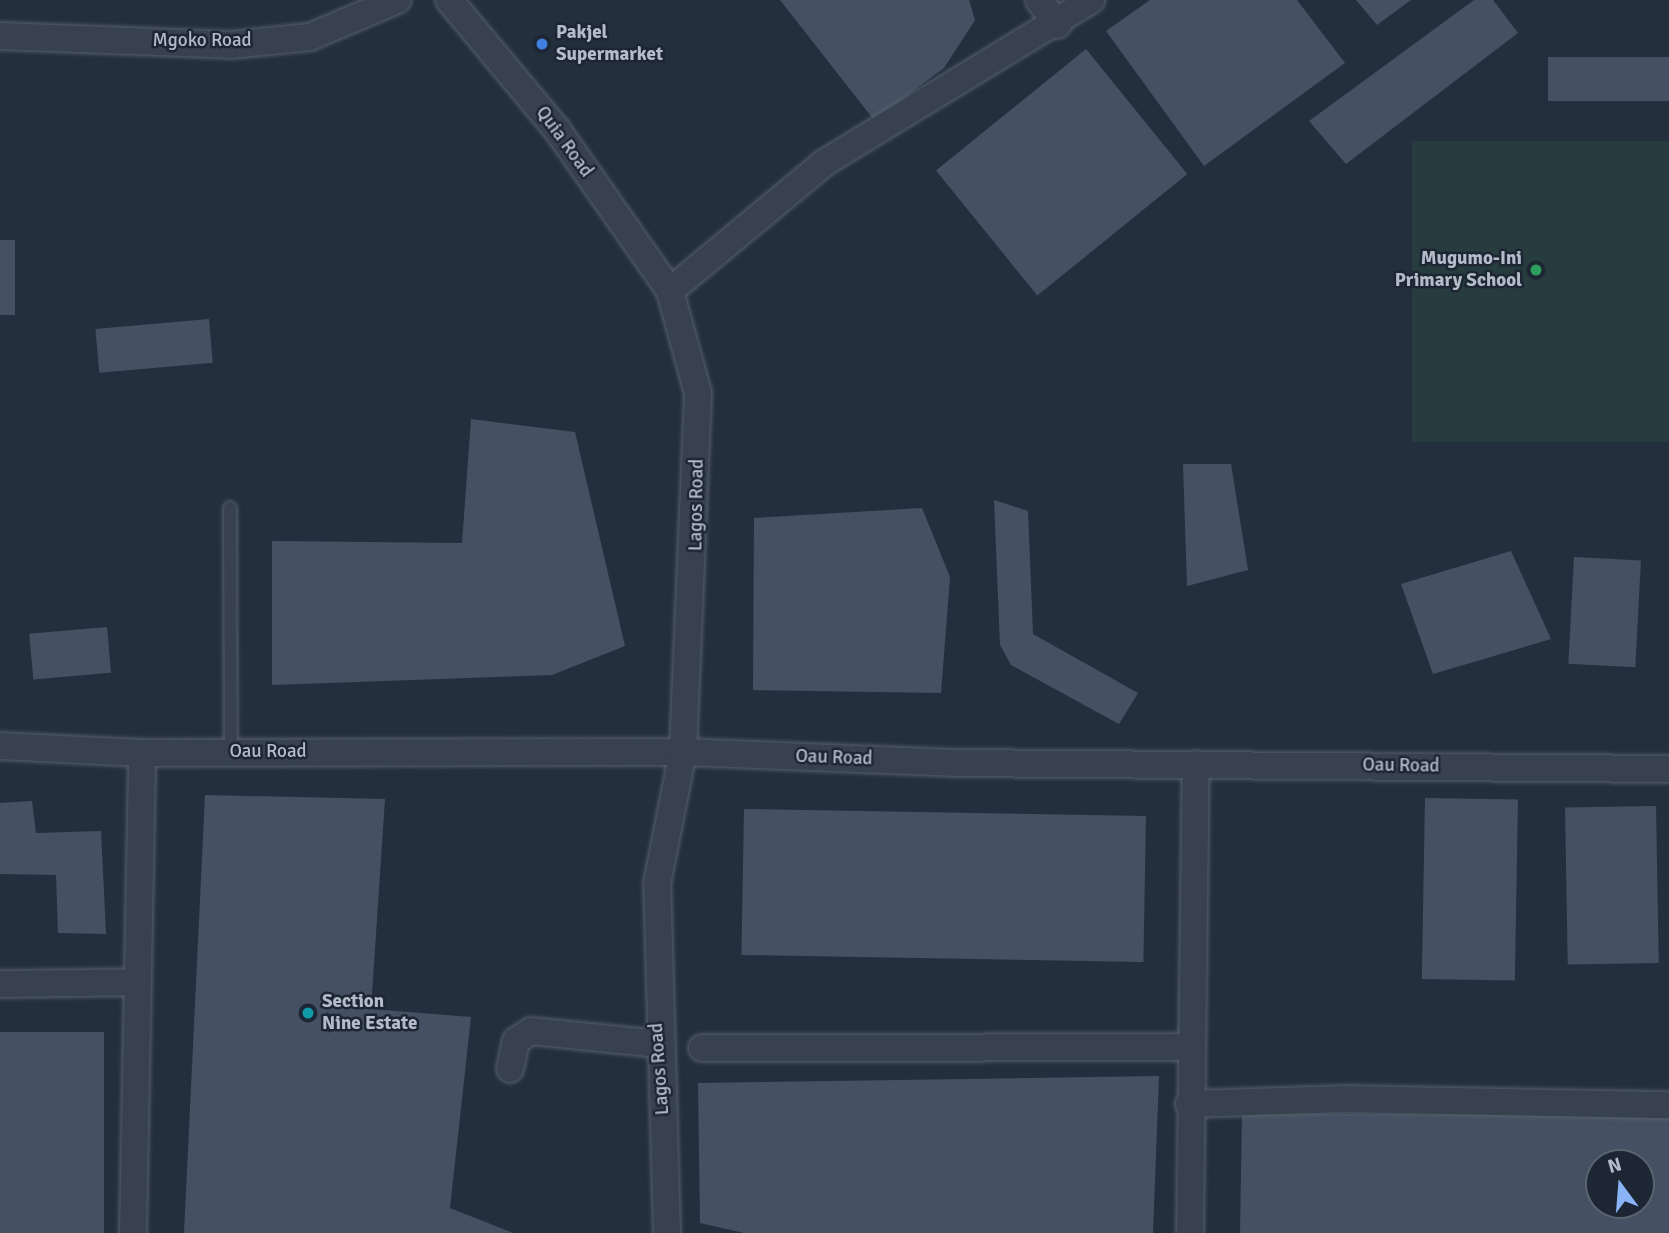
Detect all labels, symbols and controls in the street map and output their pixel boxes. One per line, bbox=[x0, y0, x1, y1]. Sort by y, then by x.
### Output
place label: Pakjel Supermarket bbox=[556, 22, 663, 66]
street label: Mgoko Road bbox=[152, 30, 252, 52]
marker: Pakjel Supermarket bbox=[534, 36, 550, 52]
street label: Quia Road bbox=[531, 102, 597, 182]
place label: Mugumo-Ini Primary School bbox=[1395, 248, 1522, 292]
marker: Mugumo-Ini Primary School bbox=[1528, 262, 1544, 278]
street label: Lagos Road bbox=[685, 459, 709, 551]
street label: Oau Road bbox=[229, 741, 307, 763]
street label: Oau Road bbox=[795, 745, 873, 771]
street label: Oau Road bbox=[1362, 754, 1440, 778]
place label: Section Nine Estate bbox=[322, 991, 417, 1035]
marker: Section Nine Estate bbox=[300, 1005, 316, 1021]
street label: Lagos Road bbox=[645, 1022, 675, 1116]
north arrow bbox=[1585, 1149, 1655, 1219]
text: N bbox=[1605, 1152, 1624, 1179]

